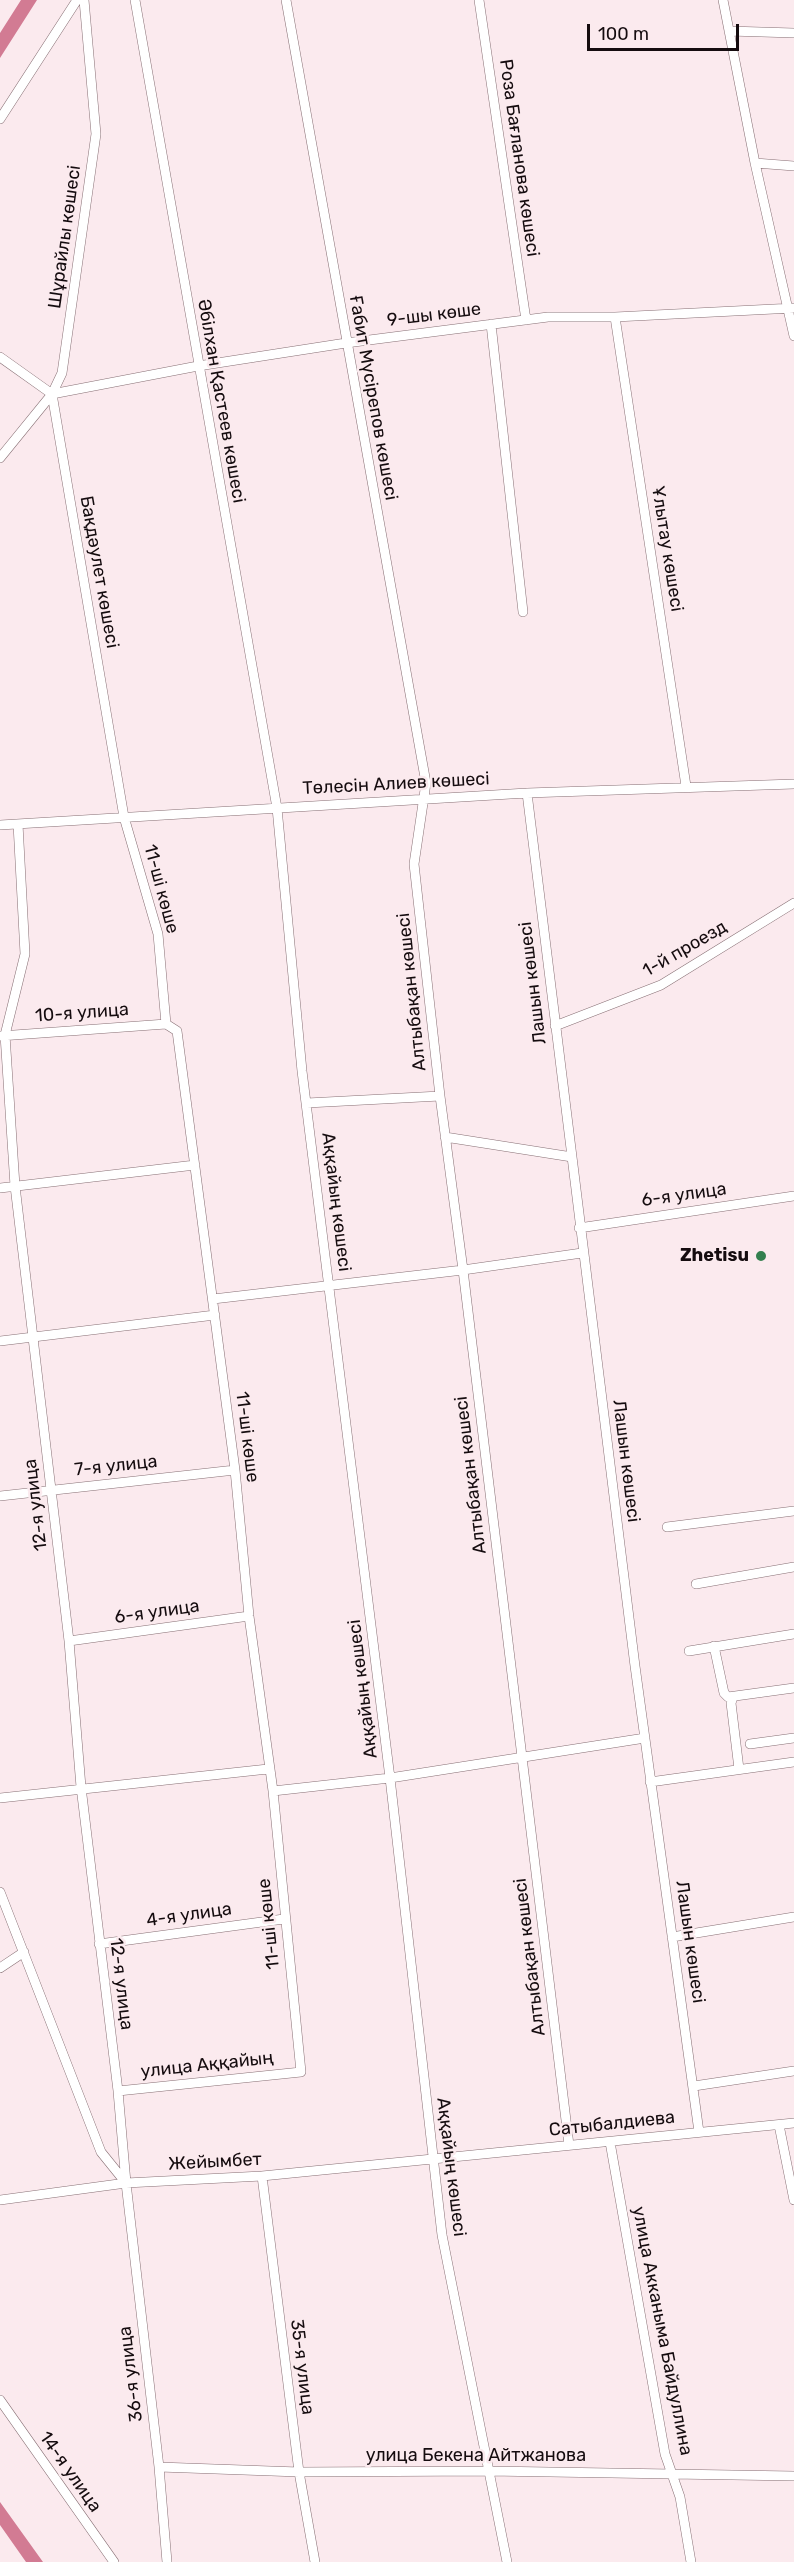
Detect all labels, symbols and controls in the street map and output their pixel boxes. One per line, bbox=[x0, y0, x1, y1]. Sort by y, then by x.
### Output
scale bar bbox=[590, 12, 742, 50]
text: 100 m bbox=[598, 23, 649, 45]
street label: Роза Бағланова көшесi bbox=[494, 58, 544, 258]
street label: Шұрайлы көшесі bbox=[44, 164, 86, 310]
street label: Ғабит Мүсірепов көшесi bbox=[344, 294, 402, 502]
street label: Әбілхан Қастеев көшесi bbox=[192, 297, 250, 505]
street label: 9-шы көше bbox=[386, 299, 482, 331]
street label: Ұлытау көшесi bbox=[646, 485, 688, 613]
street label: Бақдәулет көшесi bbox=[75, 494, 123, 650]
street label: Төлесін Алиев көшесі bbox=[302, 768, 490, 800]
street label: 11-ші көше bbox=[139, 842, 183, 936]
street label: Алтыбақан көшесі bbox=[393, 912, 431, 1072]
street label: 1-й проезд bbox=[639, 916, 731, 982]
street label: Лашын көшесі bbox=[515, 920, 551, 1046]
street label: 10-я улица bbox=[34, 999, 130, 1027]
street label: Аққайың көшесі bbox=[317, 1131, 355, 1273]
street label: 6-я улица bbox=[640, 1178, 728, 1212]
place label: Zhetisu bbox=[680, 1245, 749, 1267]
marker: Zhetisu bbox=[754, 1249, 768, 1263]
street label: 11-ші көше bbox=[231, 1390, 263, 1484]
street label: Алтыбақан көшесі bbox=[451, 1395, 491, 1555]
street label: Лашын көшесі bbox=[608, 1398, 644, 1524]
street label: 7-я улица bbox=[73, 1451, 159, 1481]
street label: 12-я улица bbox=[20, 1458, 52, 1552]
street label: 6-я улица bbox=[113, 1595, 201, 1629]
street label: Аққайың көшесі bbox=[344, 1618, 382, 1760]
street label: 11-ші көше bbox=[253, 1877, 285, 1971]
street label: Алтыбақан көшесі bbox=[510, 1877, 550, 2037]
street label: Лашын көшесі bbox=[671, 1879, 709, 2005]
street label: 4-я улица bbox=[145, 1898, 233, 1932]
street label: 12-я улица bbox=[105, 1937, 137, 2031]
street label: улица Аққайың bbox=[140, 2047, 274, 2083]
street label: Аққайың көшесі bbox=[432, 2096, 470, 2238]
street label: Сатыбалдиева bbox=[548, 2107, 676, 2141]
street label: Жейымбет bbox=[168, 2149, 262, 2175]
street label: улица Акканыма Байдуллина bbox=[627, 2205, 697, 2457]
street label: 35-я улица bbox=[285, 2318, 319, 2416]
street label: 36-я улица bbox=[114, 2325, 148, 2423]
street label: 14-я улица bbox=[34, 2427, 106, 2517]
street label: улица Бекена Айтжанова bbox=[366, 2445, 586, 2467]

